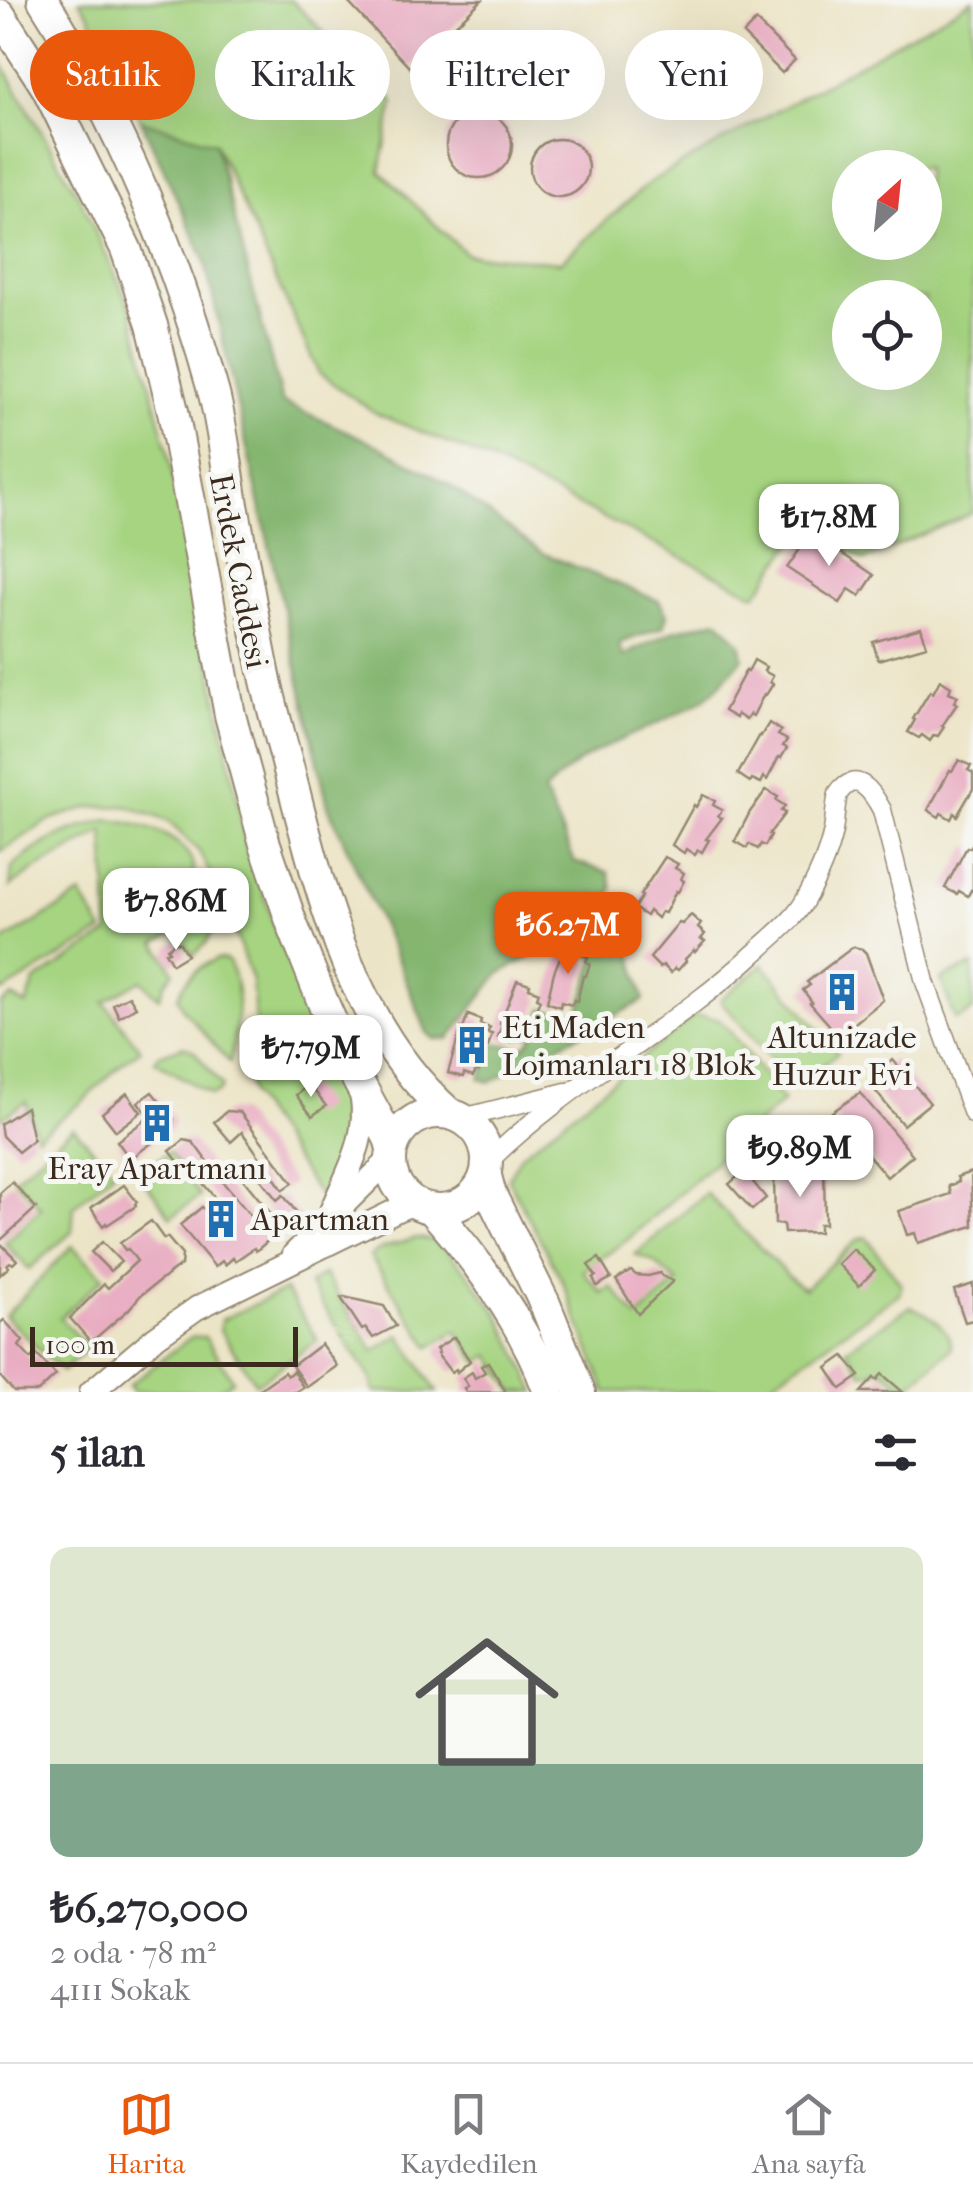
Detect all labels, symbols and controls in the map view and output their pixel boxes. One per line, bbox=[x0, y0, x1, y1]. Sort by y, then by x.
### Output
chip: Satılık bbox=[30, 30, 195, 120]
chip: Kiralık bbox=[215, 30, 390, 120]
chip: Filtreler bbox=[410, 30, 605, 120]
chip: Yeni bbox=[625, 30, 763, 120]
north arrow bbox=[832, 150, 942, 260]
map controls bbox=[832, 150, 942, 390]
button: locate bbox=[832, 280, 942, 390]
street label: Erdek Caddesi bbox=[202, 471, 276, 672]
pin: ₺17.8M bbox=[748, 484, 910, 569]
text: ₺17.8M bbox=[781, 498, 877, 535]
pin: ₺7.86M bbox=[95, 868, 257, 953]
text: ₺7.86M bbox=[125, 882, 227, 919]
pin: ₺6.27M bbox=[487, 892, 649, 977]
text: ₺6.27M bbox=[517, 906, 619, 943]
building icon: Altunizade Huzur Evi bbox=[821, 971, 863, 1013]
place label: Eti Maden Lojmanları 18 Blok bbox=[502, 1009, 756, 1083]
pin: ₺7.79M bbox=[230, 1015, 392, 1100]
place label: Altunizade Huzur Evi bbox=[765, 1019, 917, 1093]
building icon: Eti Maden Lojmanları 18 Blok bbox=[451, 1024, 493, 1066]
text: ₺7.79M bbox=[261, 1029, 361, 1066]
building icon: Eray Apartmanı bbox=[136, 1102, 178, 1144]
pin: ₺9.89M bbox=[719, 1115, 881, 1200]
text: ₺9.89M bbox=[748, 1129, 852, 1166]
place label: Eray Apartmanı bbox=[48, 1150, 267, 1187]
building icon: Apartman bbox=[200, 1198, 242, 1240]
place label: Apartman bbox=[249, 1201, 390, 1238]
scale bar bbox=[30, 1322, 298, 1366]
text: 100 m bbox=[45, 1328, 115, 1361]
icon: filters bbox=[868, 1425, 923, 1480]
text: 5 ilan bbox=[50, 1428, 145, 1477]
icon: home bbox=[397, 1612, 577, 1792]
text: ₺6,270,000 bbox=[50, 1884, 249, 1933]
text: 2 oda · 78 m² bbox=[50, 1934, 216, 1971]
text: 4111 Sokak bbox=[50, 1971, 190, 2008]
tab: Harita bbox=[107, 2087, 186, 2180]
tab: Kaydedilen bbox=[400, 2087, 538, 2180]
tab: Ana sayfa bbox=[752, 2087, 866, 2180]

